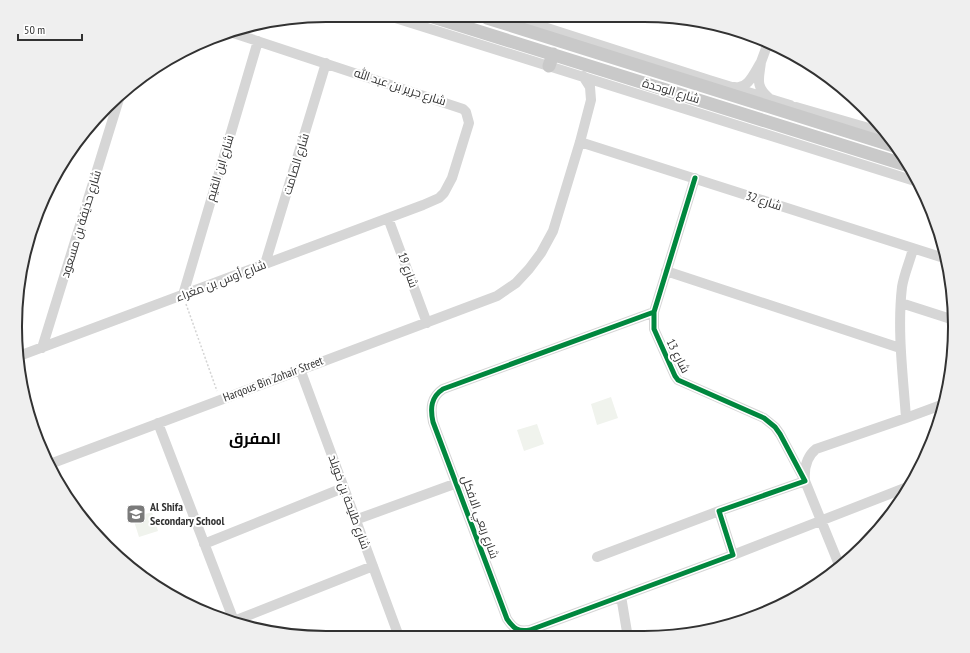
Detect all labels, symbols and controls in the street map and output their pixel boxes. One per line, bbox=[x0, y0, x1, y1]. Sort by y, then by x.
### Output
scale bar bbox=[18, 16, 82, 42]
text: 50 m bbox=[24, 22, 45, 37]
street label: شارع جرير بن عبد الله bbox=[352, 65, 448, 109]
street label: شارع الوحدة bbox=[640, 75, 702, 107]
street label: شارع الصامت bbox=[279, 131, 313, 197]
street label: شارع ابن القيم bbox=[202, 133, 238, 203]
street label: شارع حذيفة بن مسعود bbox=[57, 168, 105, 280]
street label: شارع 32 bbox=[744, 188, 784, 214]
street label: شارع 19 bbox=[394, 250, 422, 290]
street label: شارع أوس بن مغراء bbox=[174, 256, 268, 306]
street label: شارع 13 bbox=[663, 336, 693, 376]
street label: Harqous Bin Zohair Street bbox=[221, 352, 326, 405]
district label: المفرق bbox=[229, 428, 281, 448]
street label: شارع طليحة بن خويلد bbox=[324, 452, 374, 552]
street label: شارع ربعي الافكل bbox=[456, 473, 502, 562]
place label: Al Shifa Secondary School bbox=[149, 499, 224, 528]
school or university icon: Al Shifa Secondary School bbox=[125, 503, 147, 525]

